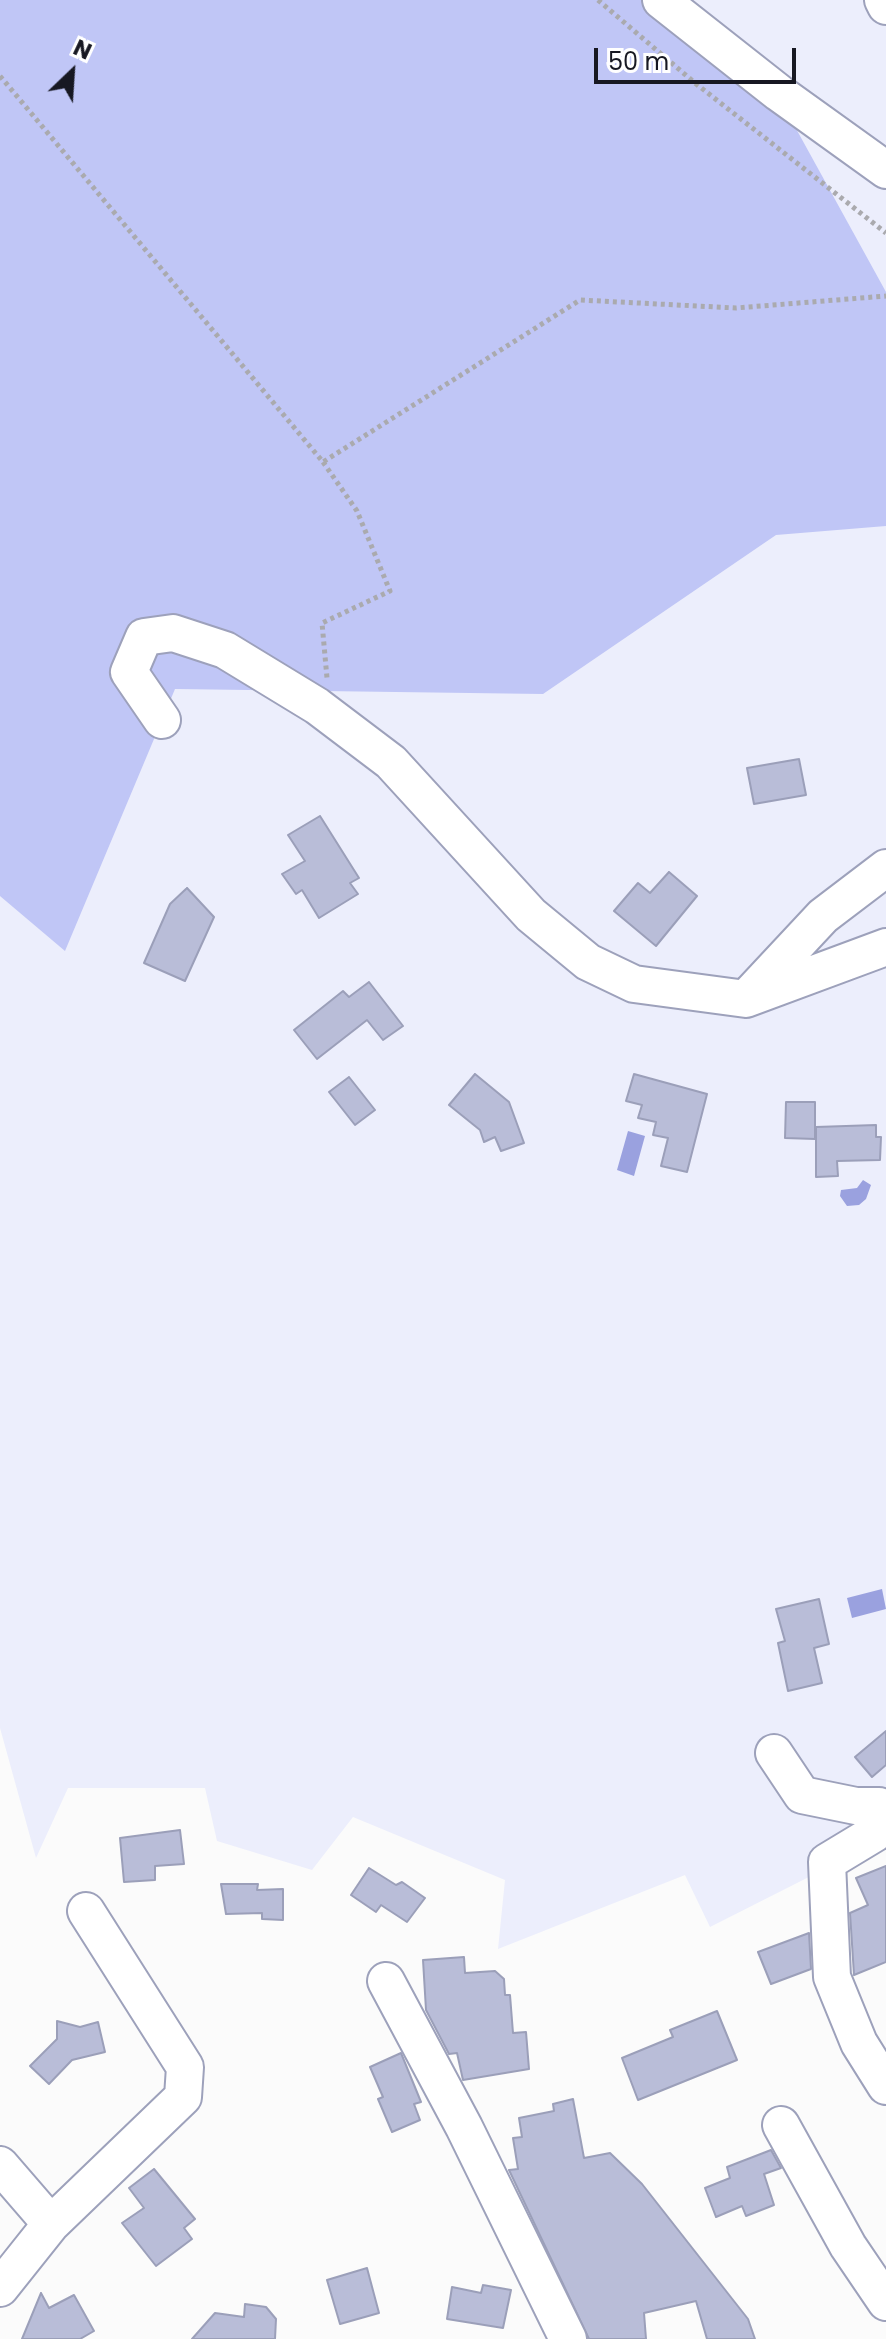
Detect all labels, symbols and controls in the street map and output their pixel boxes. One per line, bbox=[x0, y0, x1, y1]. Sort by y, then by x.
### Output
north arrow bbox=[32, 32, 112, 112]
text: N bbox=[68, 32, 96, 67]
scale bar bbox=[598, 32, 800, 82]
text: 50 m bbox=[608, 45, 669, 78]

